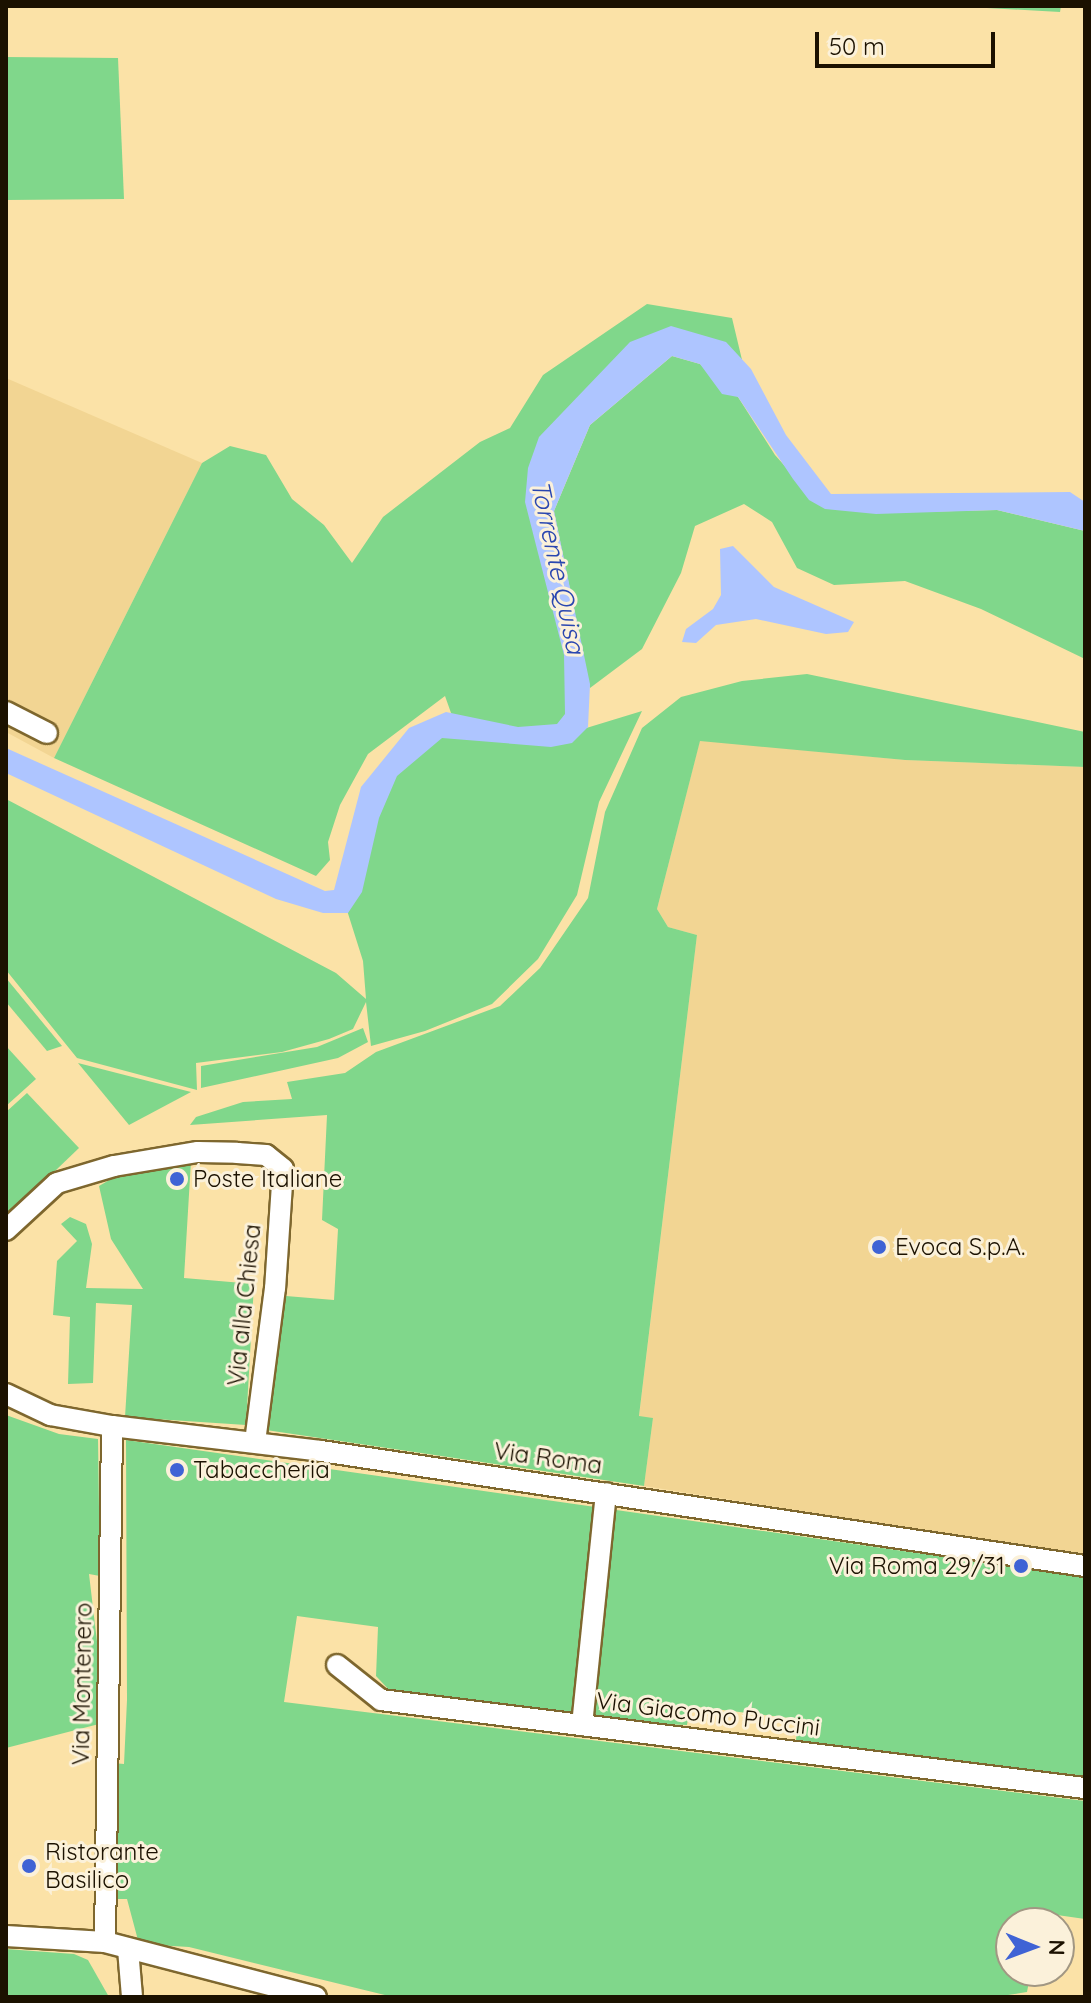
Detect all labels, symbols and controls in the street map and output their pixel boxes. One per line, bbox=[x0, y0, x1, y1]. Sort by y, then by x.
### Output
scale bar bbox=[819, 16, 999, 66]
text: 50 m bbox=[829, 31, 885, 61]
water label: Torrente Quisa bbox=[524, 477, 592, 657]
place label: Poste Italiane bbox=[193, 1165, 342, 1193]
marker: Poste Italiane bbox=[168, 1170, 186, 1188]
street label: Via alla Chiesa bbox=[221, 1223, 267, 1387]
place label: Evoca S.p.A. bbox=[895, 1233, 1025, 1261]
marker: Evoca S.p.A. bbox=[870, 1238, 888, 1256]
street label: Via Roma bbox=[492, 1436, 604, 1480]
place label: Tabaccheria bbox=[193, 1456, 330, 1484]
marker: Tabaccheria bbox=[168, 1461, 186, 1479]
place label: Via Roma 29/31 bbox=[829, 1552, 1005, 1580]
marker: Via Roma 29/31 bbox=[1012, 1557, 1030, 1575]
street label: Via Montenero bbox=[66, 1602, 98, 1766]
street label: Via Giacomo Puccini bbox=[594, 1686, 822, 1742]
place label: Ristorante Basilico bbox=[45, 1838, 159, 1894]
marker: Ristorante Basilico bbox=[20, 1857, 38, 1875]
north arrow bbox=[995, 1907, 1075, 1987]
text: N bbox=[1043, 1939, 1071, 1956]

